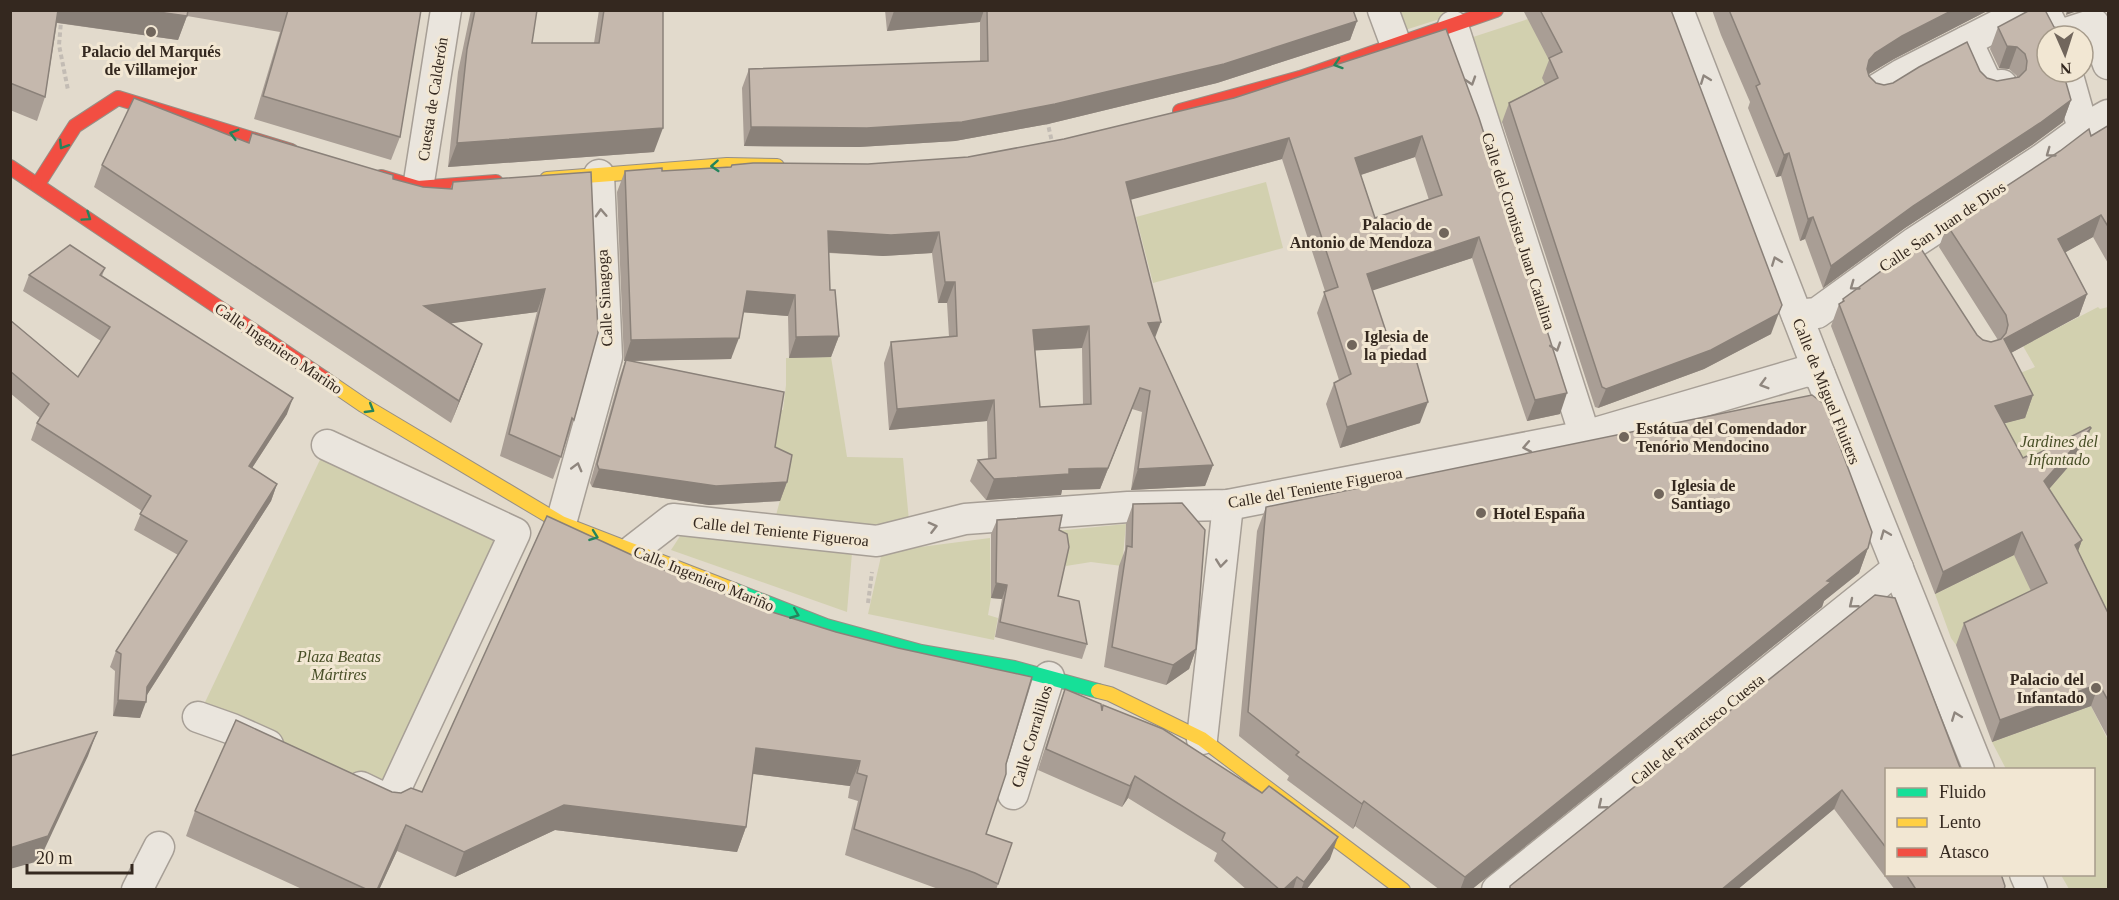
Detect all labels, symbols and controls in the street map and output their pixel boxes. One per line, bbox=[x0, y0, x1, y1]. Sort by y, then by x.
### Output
north arrow bbox=[2035, 24, 2095, 84]
marker: Palacio del Marqués de Villamejor bbox=[144, 25, 158, 39]
street label: Cuesta de Calderón bbox=[414, 36, 451, 162]
place label: Palacio del Marqués de Villamejor bbox=[81, 43, 221, 79]
one-way arrow bbox=[1333, 57, 1344, 69]
text: N bbox=[2059, 60, 2072, 77]
one-way arrow bbox=[1464, 75, 1476, 86]
one-way arrow bbox=[1700, 75, 1712, 86]
one-way arrow bbox=[229, 129, 240, 141]
street label: Calle del Cronista Juan Catalina bbox=[1479, 130, 1558, 332]
one-way arrow bbox=[59, 138, 70, 149]
one-way arrow bbox=[2046, 146, 2057, 157]
one-way arrow bbox=[710, 159, 719, 172]
street label: Calle San Juan de Dios bbox=[1876, 178, 2009, 275]
one-way arrow bbox=[594, 209, 607, 218]
one-way arrow bbox=[80, 210, 91, 221]
place label: Palacio de Antonio de Mendoza bbox=[1290, 216, 1432, 251]
marker: Palacio de Antonio de Mendoza bbox=[1437, 226, 1451, 240]
street label: Calle Sinagoga bbox=[593, 249, 617, 347]
one-way arrow bbox=[1771, 256, 1783, 267]
one-way arrow bbox=[1850, 279, 1861, 290]
street label: Calle Ingeniero Mariño bbox=[211, 299, 346, 398]
street label: Calle de Miguel Fluiters bbox=[1789, 316, 1864, 467]
place label: Iglesia de la piedad bbox=[1364, 328, 1428, 364]
marker: Iglesia de la piedad bbox=[1345, 338, 1359, 352]
one-way arrow bbox=[1549, 341, 1561, 352]
one-way arrow bbox=[1759, 377, 1769, 389]
one-way arrow bbox=[364, 401, 374, 413]
place label: Estátua del Comendador Tenório Mendocino bbox=[1636, 420, 1807, 455]
marker: Estátua del Comendador Tenório Mendocino bbox=[1617, 430, 1631, 444]
park label: Jardines del Infantado bbox=[2020, 433, 2099, 469]
one-way arrow bbox=[1523, 441, 1532, 453]
one-way arrow bbox=[569, 462, 582, 472]
street label: Calle del Teniente Figueroa bbox=[1227, 464, 1404, 512]
place label: Iglesia de Santiago bbox=[1671, 477, 1735, 513]
marker: Iglesia de Santiago bbox=[1652, 487, 1666, 501]
place label: Hotel España bbox=[1493, 505, 1585, 523]
marker: Hotel España bbox=[1474, 506, 1488, 520]
street label: Calle del Teniente Figueroa bbox=[692, 514, 870, 550]
one-way arrow bbox=[928, 521, 938, 534]
one-way arrow bbox=[588, 528, 599, 541]
one-way arrow bbox=[1880, 529, 1892, 540]
street label: Calle Ingeniero Mariño bbox=[631, 542, 777, 615]
one-way arrow bbox=[1216, 558, 1228, 568]
one-way arrow bbox=[1849, 597, 1860, 608]
one-way arrow bbox=[789, 607, 800, 619]
park label: Plaza Beatas Mártires bbox=[296, 648, 381, 683]
street label: Calle de Francisco Cuesta bbox=[1627, 670, 1767, 788]
place label: Palacio del Infantado bbox=[2010, 671, 2085, 706]
marker: Palacio del Infantado bbox=[2089, 681, 2103, 695]
street label: Calle Corralillos bbox=[1008, 683, 1055, 789]
one-way arrow bbox=[1951, 711, 1963, 722]
legend bbox=[1885, 768, 2095, 876]
text: Fluido bbox=[1939, 782, 1986, 802]
one-way arrow bbox=[1598, 798, 1609, 809]
text: Lento bbox=[1939, 812, 1981, 832]
scale bar bbox=[27, 837, 132, 875]
text: Atasco bbox=[1939, 842, 1989, 862]
text: 20 m bbox=[36, 848, 73, 868]

